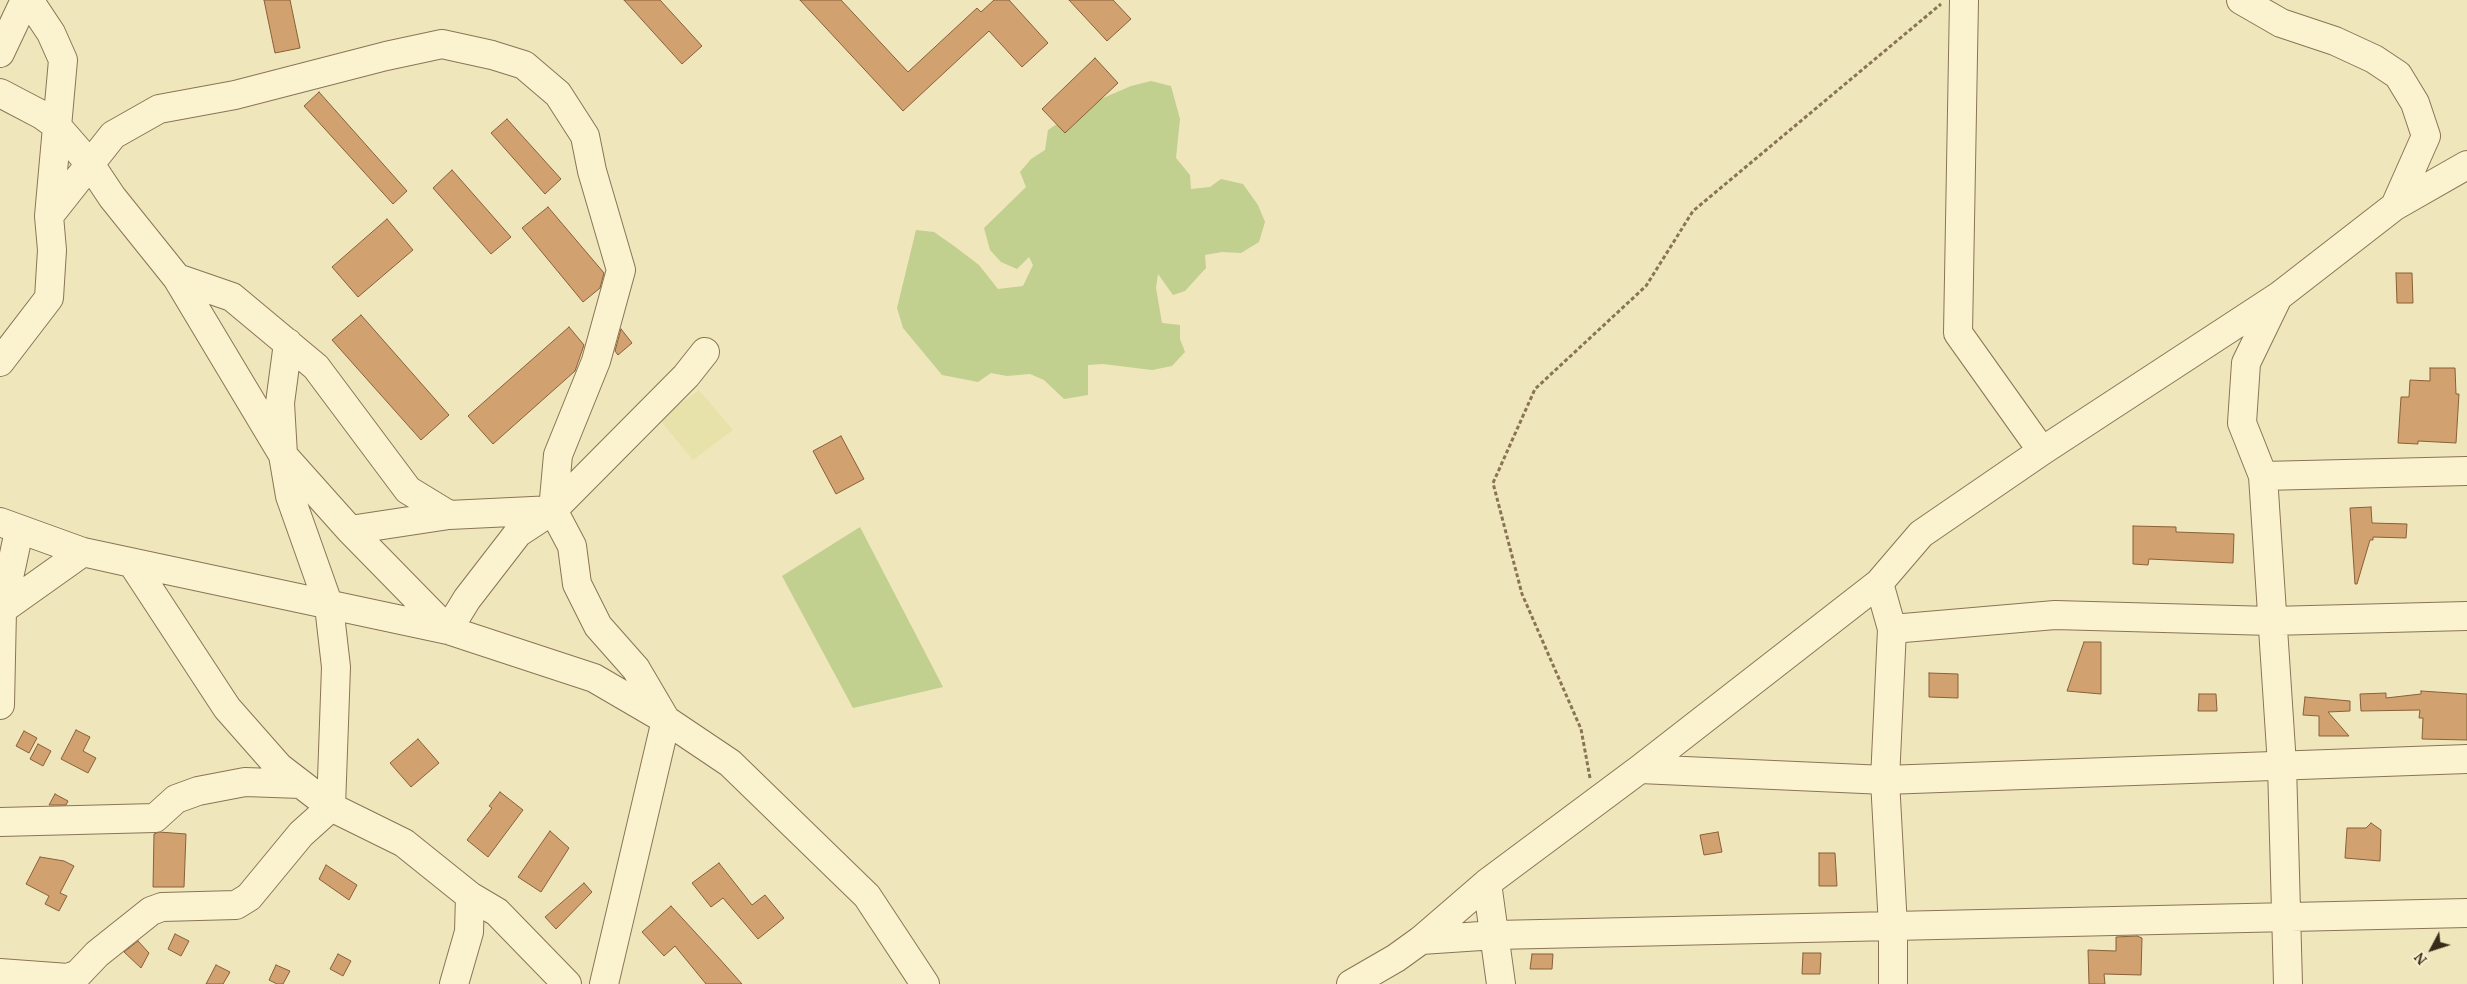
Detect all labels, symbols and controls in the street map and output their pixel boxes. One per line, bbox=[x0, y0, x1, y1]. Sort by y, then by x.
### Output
north arrow bbox=[2407, 924, 2457, 974]
text: N bbox=[2409, 949, 2431, 969]

